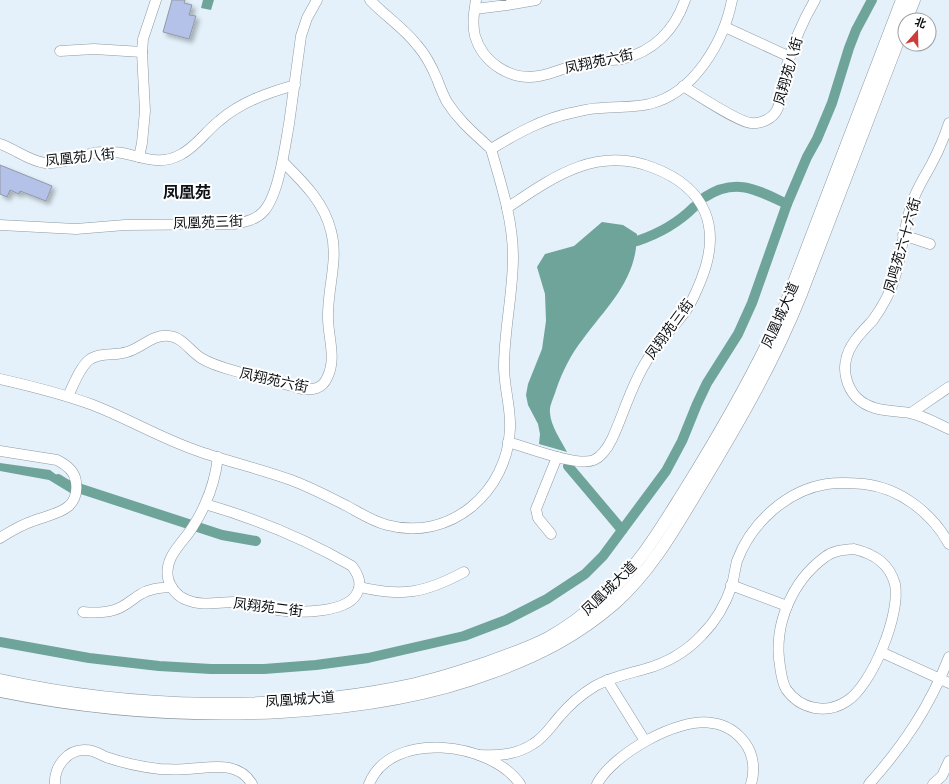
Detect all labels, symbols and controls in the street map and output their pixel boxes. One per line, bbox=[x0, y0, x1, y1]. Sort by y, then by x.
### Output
north arrow bbox=[897, 12, 937, 52]
text: 北 bbox=[913, 16, 927, 30]
street label: 凤翔苑八街 bbox=[772, 35, 805, 107]
street label: 凤翔苑六街 bbox=[563, 47, 635, 76]
street label: 凤凰苑八街 bbox=[44, 146, 116, 169]
district label: 凤凰苑 bbox=[163, 184, 211, 201]
street label: 凤鸣苑六十六街 bbox=[881, 196, 923, 294]
street label: 凤凰苑三街 bbox=[173, 214, 243, 231]
street label: 凤凰城大道 bbox=[759, 280, 802, 350]
street label: 凤翔苑三街 bbox=[643, 297, 696, 362]
street label: 凤翔苑六街 bbox=[238, 366, 310, 395]
street label: 凤凰城大道 bbox=[579, 559, 640, 618]
street label: 凤翔苑二街 bbox=[232, 596, 304, 619]
street label: 凤凰城大道 bbox=[265, 690, 335, 709]

